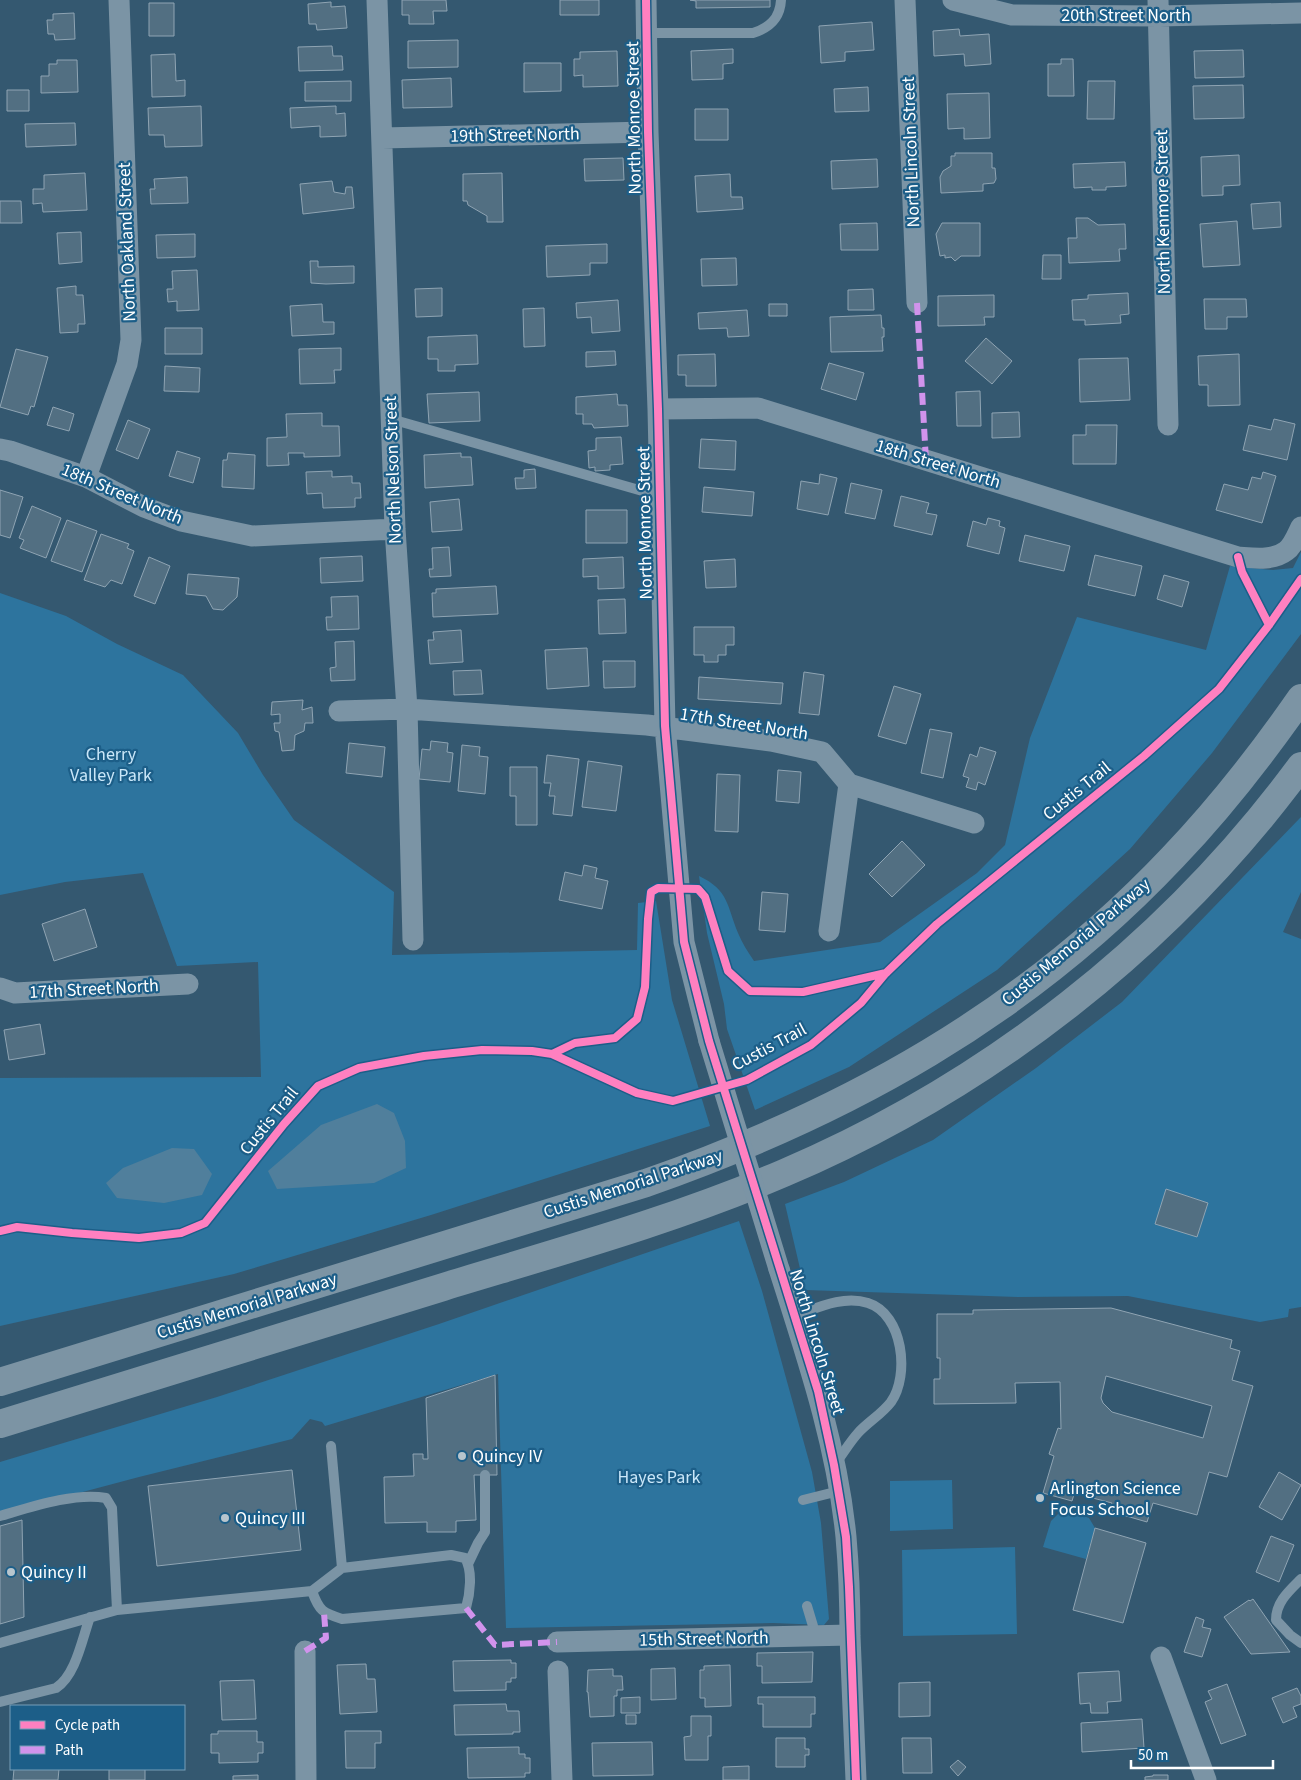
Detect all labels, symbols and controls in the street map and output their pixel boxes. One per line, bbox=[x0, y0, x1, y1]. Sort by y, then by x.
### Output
street label: 20th Street North bbox=[1061, 3, 1191, 28]
street label: North Monroe Street bbox=[620, 41, 648, 195]
street label: North Lincoln Street bbox=[896, 76, 926, 228]
street label: 19th Street North bbox=[450, 121, 580, 149]
street label: North Kenmore Street bbox=[1149, 130, 1177, 294]
street label: North Oakland Street bbox=[112, 162, 142, 322]
street label: North Nelson Street bbox=[378, 396, 408, 544]
street label: 18th Street North bbox=[872, 433, 1004, 495]
street label: North Monroe Street bbox=[631, 446, 659, 600]
street label: 18th Street North bbox=[57, 457, 187, 531]
street label: 17th Street North bbox=[678, 702, 810, 746]
park label: Cherry Valley Park bbox=[70, 742, 152, 788]
street label: Custis Trail bbox=[1037, 756, 1117, 826]
street label: Custis Memorial Parkway bbox=[996, 872, 1156, 1012]
street label: 17th Street North bbox=[29, 973, 159, 1005]
street label: Custis Trail bbox=[727, 1017, 811, 1077]
street label: Custis Trail bbox=[234, 1081, 304, 1161]
street label: Custis Memorial Parkway bbox=[540, 1143, 726, 1225]
street label: North Lincoln Street bbox=[783, 1266, 851, 1418]
street label: Custis Memorial Parkway bbox=[154, 1267, 341, 1345]
place label: Quincy IV bbox=[472, 1444, 543, 1469]
marker: Quincy IV bbox=[456, 1450, 468, 1462]
park label: Hayes Park bbox=[618, 1465, 701, 1490]
place label: Arlington Science Focus School bbox=[1050, 1476, 1181, 1522]
marker: Arlington Science Focus School bbox=[1034, 1492, 1046, 1504]
place label: Quincy III bbox=[235, 1506, 306, 1531]
marker: Quincy III bbox=[219, 1512, 231, 1524]
place label: Quincy II bbox=[21, 1560, 87, 1585]
marker: Quincy II bbox=[5, 1566, 17, 1578]
street label: 15th Street North bbox=[639, 1625, 769, 1653]
legend bbox=[10, 1705, 185, 1770]
text: Cycle path bbox=[55, 1715, 120, 1736]
scale bar bbox=[1131, 1738, 1274, 1770]
text: Path bbox=[55, 1740, 83, 1761]
text: 50 m bbox=[1138, 1745, 1168, 1766]

